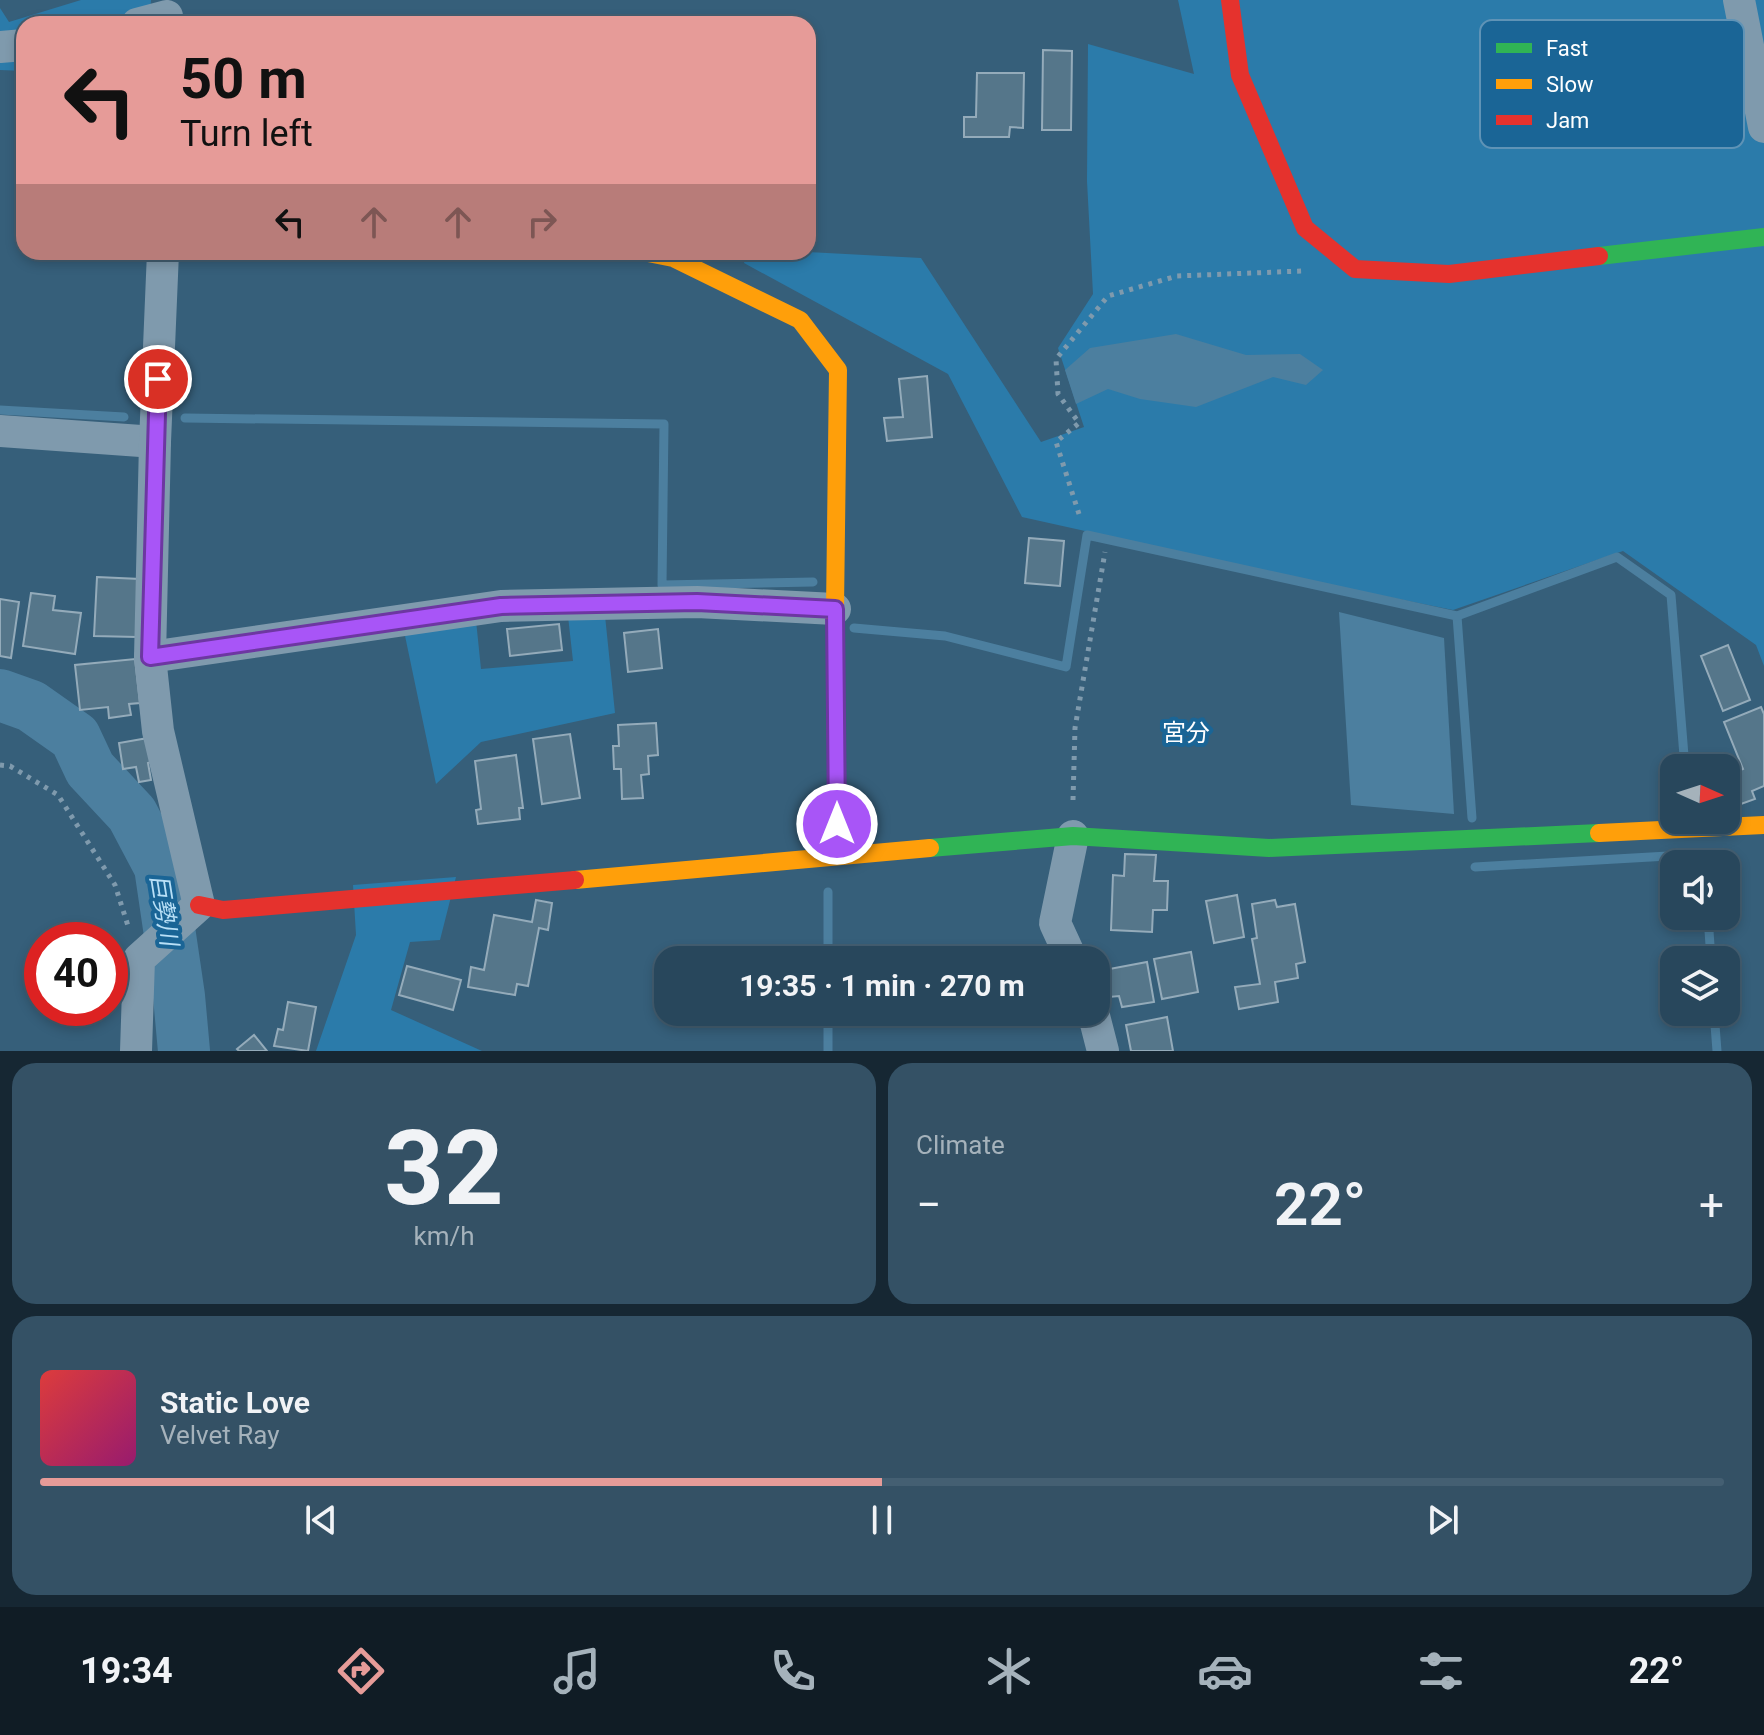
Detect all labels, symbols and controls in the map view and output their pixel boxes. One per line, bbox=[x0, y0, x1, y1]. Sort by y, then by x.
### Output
legend bbox=[1480, 20, 1744, 148]
text: Fast bbox=[1546, 36, 1588, 61]
text: 50 m bbox=[180, 46, 307, 112]
icon: left bbox=[48, 48, 152, 152]
text: Slow bbox=[1546, 72, 1594, 97]
text: Jam bbox=[1546, 108, 1589, 133]
text: Turn left bbox=[180, 113, 313, 155]
icon: left bbox=[268, 200, 312, 244]
icon: ahead bbox=[352, 200, 396, 244]
icon: ahead bbox=[436, 200, 480, 244]
icon: right bbox=[520, 200, 564, 244]
pin bbox=[124, 345, 192, 413]
icon: arrive bbox=[136, 357, 180, 401]
district label: 宮分 bbox=[1162, 719, 1210, 747]
north arrow bbox=[1660, 754, 1740, 834]
map controls bbox=[1660, 754, 1740, 1026]
position arrow bbox=[795, 782, 879, 866]
button: sound bbox=[1660, 850, 1740, 930]
water label: 巨勢川 bbox=[145, 872, 184, 951]
speed limit sign: 40 bbox=[24, 922, 128, 1026]
button: layers bbox=[1660, 946, 1740, 1026]
text: 19:35 · 1 min · 270 m bbox=[739, 968, 1025, 1003]
text: 32 bbox=[384, 1108, 504, 1229]
text: Climate bbox=[916, 1130, 1005, 1160]
text: 22° bbox=[1274, 1169, 1366, 1240]
text: − bbox=[916, 1179, 941, 1231]
text: + bbox=[1699, 1179, 1724, 1231]
text: km/h bbox=[413, 1221, 475, 1251]
text: Static Love bbox=[160, 1385, 310, 1420]
text: Velvet Ray bbox=[160, 1420, 280, 1450]
icon: previous bbox=[299, 1498, 343, 1542]
icon: pause bbox=[860, 1498, 904, 1542]
icon: next bbox=[1421, 1498, 1465, 1542]
icon: directions bbox=[333, 1643, 389, 1699]
icon: music bbox=[549, 1643, 605, 1699]
icon: phone bbox=[765, 1643, 821, 1699]
icon: climate bbox=[981, 1643, 1037, 1699]
icon: car bbox=[1197, 1643, 1253, 1699]
icon: filters bbox=[1413, 1643, 1469, 1699]
text: 19:34 bbox=[80, 1650, 173, 1692]
text: 22° bbox=[1629, 1650, 1684, 1692]

